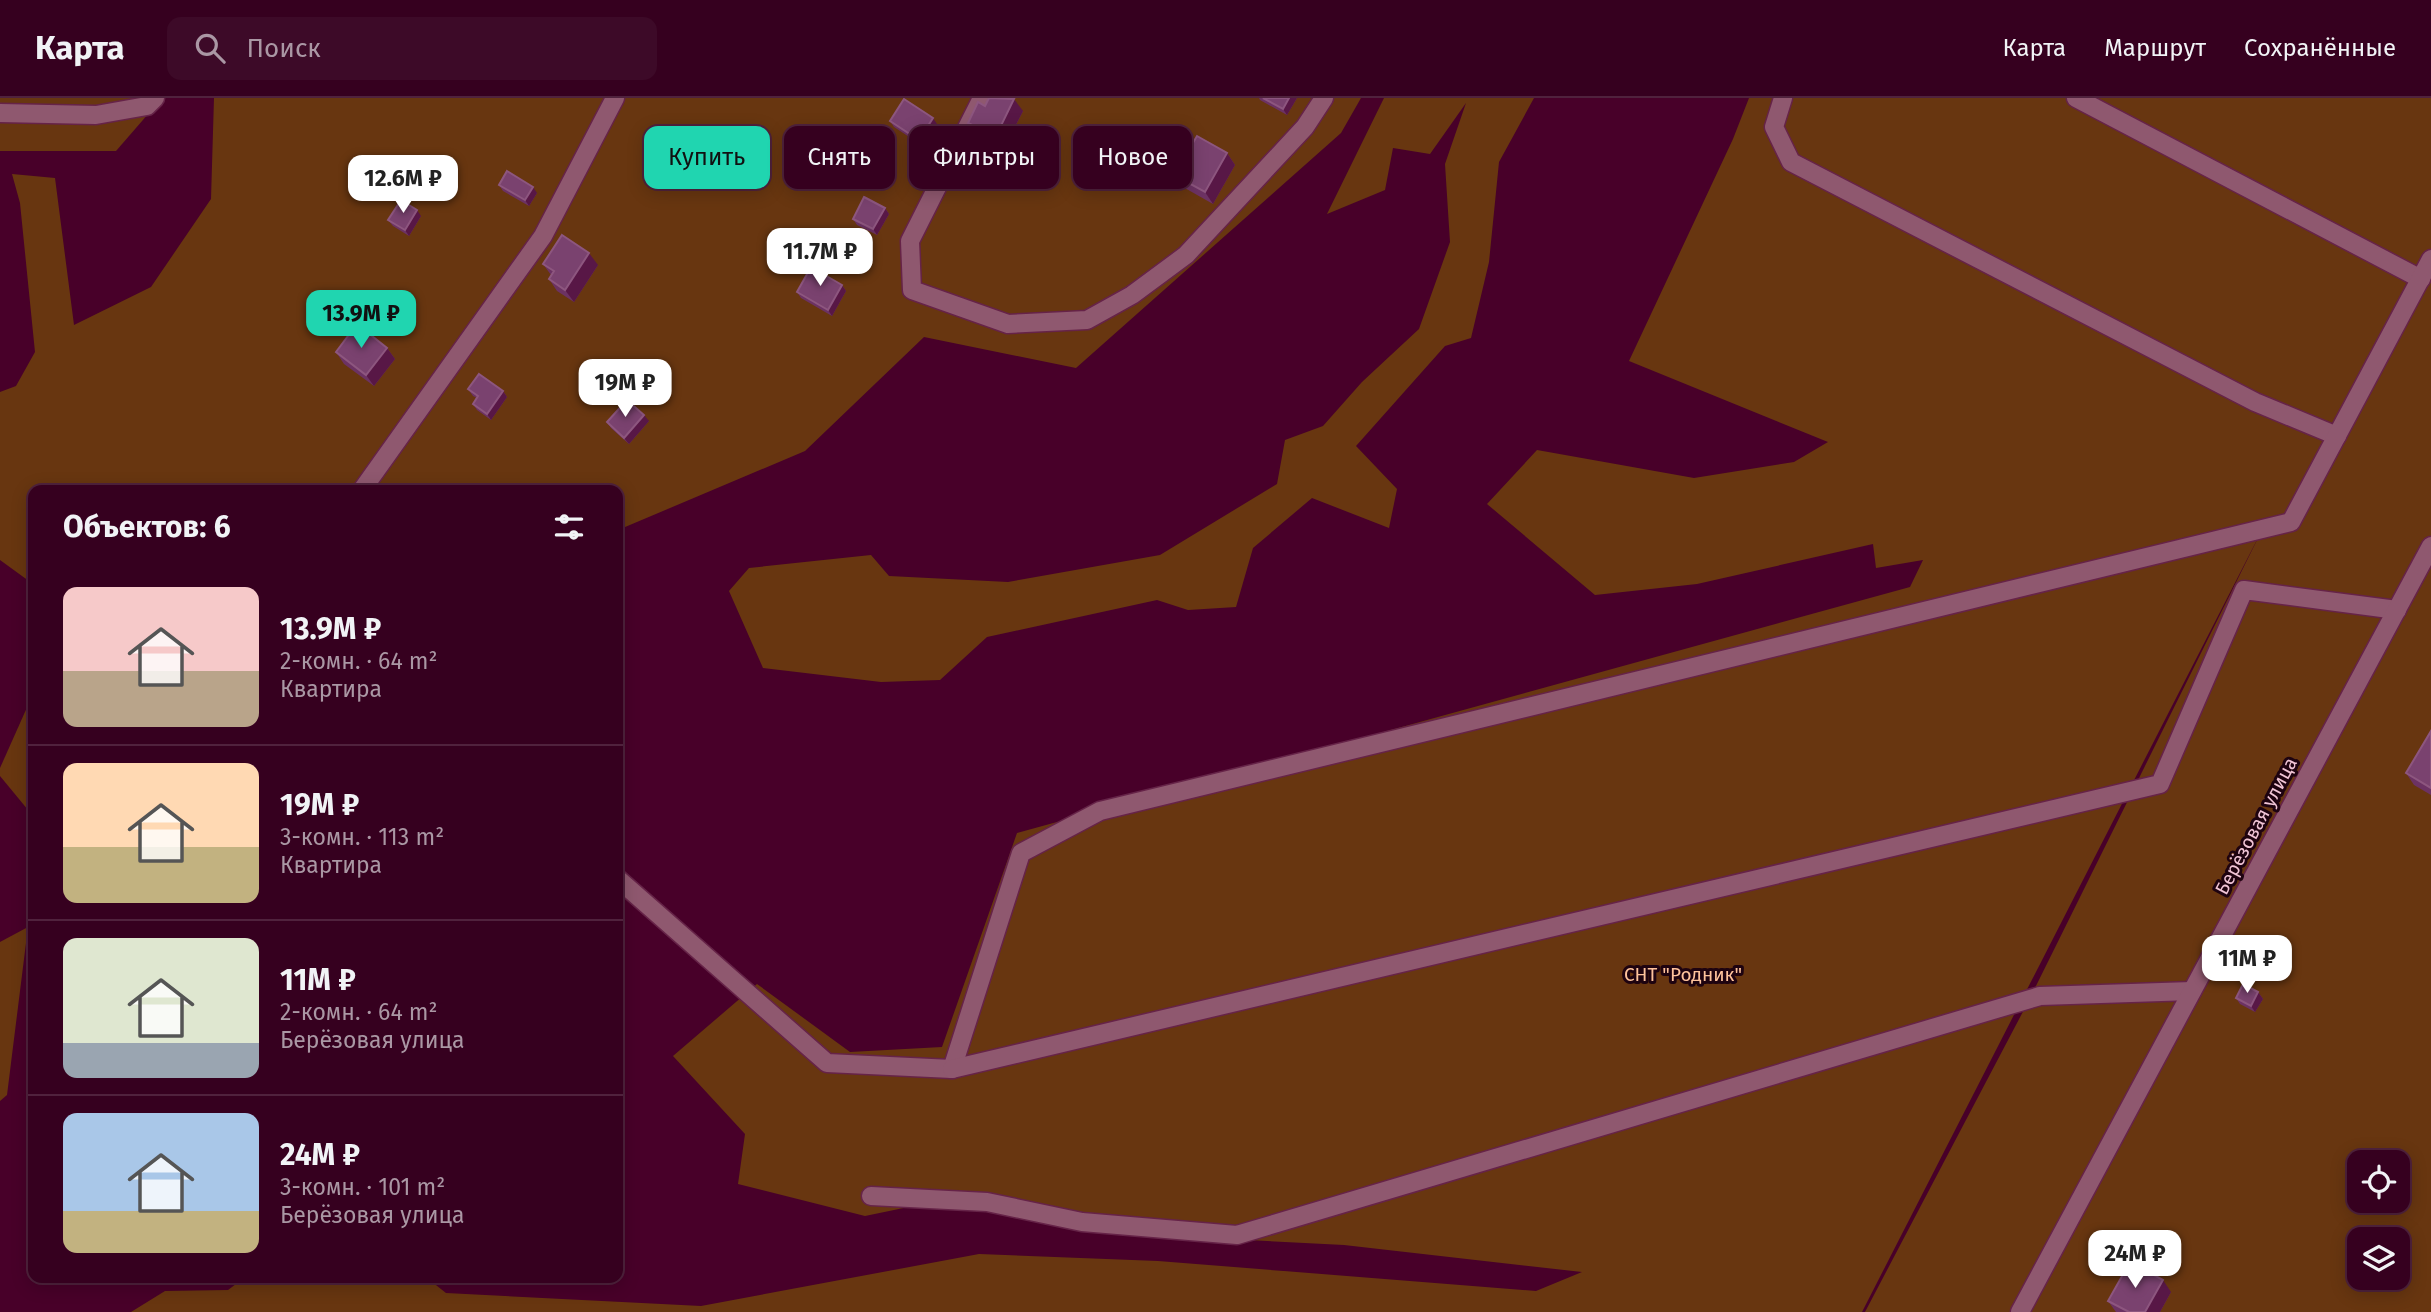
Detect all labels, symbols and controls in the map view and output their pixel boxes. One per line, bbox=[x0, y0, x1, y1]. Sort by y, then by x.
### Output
search box bbox=[167, 17, 657, 80]
text: Карта bbox=[35, 28, 125, 68]
icon: search bbox=[191, 29, 229, 67]
text: Поиск bbox=[247, 33, 321, 64]
text: Карта bbox=[2003, 34, 2066, 62]
text: Маршрут bbox=[2104, 34, 2206, 62]
text: Сохранённые bbox=[2244, 34, 2396, 62]
chip: Купить bbox=[644, 126, 770, 189]
chip: Снять bbox=[784, 126, 895, 189]
chip: Фильтры bbox=[909, 126, 1059, 189]
chip: Новое bbox=[1073, 126, 1192, 189]
pin: 12.6M ₽ bbox=[338, 156, 468, 215]
text: 12.6M ₽ bbox=[364, 164, 442, 192]
pin: 11.7M ₽ bbox=[755, 228, 885, 288]
text: 11.7M ₽ bbox=[783, 237, 857, 265]
pin: 13.9M ₽ bbox=[296, 290, 426, 350]
text: 13.9M ₽ bbox=[322, 299, 400, 327]
pin: 19M ₽ bbox=[576, 360, 674, 419]
text: 19M ₽ bbox=[595, 368, 655, 396]
icon: filters bbox=[550, 508, 588, 546]
text: Объектов: 6 bbox=[63, 509, 231, 545]
text: 13.9M ₽ bbox=[280, 611, 381, 647]
icon: home bbox=[119, 615, 203, 699]
text: 2-комн. · 64 m² bbox=[280, 647, 438, 675]
text: Квартира bbox=[280, 675, 382, 703]
street label: Берёзовая улица bbox=[2210, 753, 2302, 899]
text: 19M ₽ bbox=[280, 787, 359, 823]
icon: home bbox=[119, 791, 203, 875]
text: 3-комн. · 113 m² bbox=[280, 823, 444, 851]
text: Квартира bbox=[280, 851, 382, 879]
pin: 11M ₽ bbox=[2198, 936, 2296, 995]
text: 11M ₽ bbox=[2218, 944, 2276, 972]
text: 11M ₽ bbox=[280, 962, 356, 998]
park label: СНТ "Родник" bbox=[1624, 963, 1742, 986]
icon: home bbox=[119, 966, 203, 1050]
text: 2-комн. · 64 m² bbox=[280, 998, 438, 1026]
text: Берёзовая улица bbox=[280, 1026, 464, 1054]
text: 24M ₽ bbox=[280, 1137, 360, 1173]
icon: home bbox=[119, 1141, 203, 1225]
map controls bbox=[2347, 1150, 2410, 1290]
button: locate bbox=[2347, 1150, 2410, 1213]
text: 3-комн. · 101 m² bbox=[280, 1173, 445, 1201]
text: Берёзовая улица bbox=[280, 1201, 464, 1229]
button: layers bbox=[2347, 1227, 2410, 1290]
pin: 24M ₽ bbox=[2086, 1230, 2184, 1290]
text: 24M ₽ bbox=[2104, 1239, 2166, 1267]

